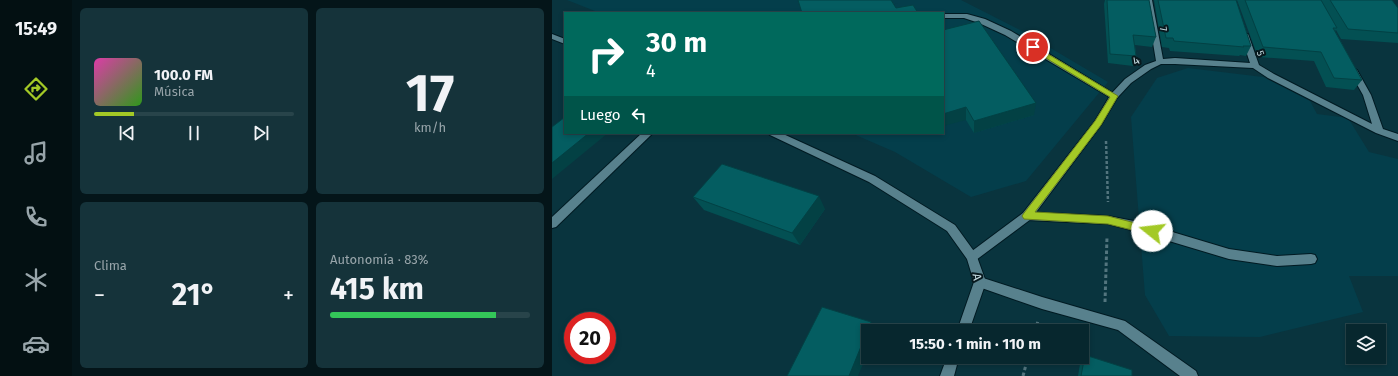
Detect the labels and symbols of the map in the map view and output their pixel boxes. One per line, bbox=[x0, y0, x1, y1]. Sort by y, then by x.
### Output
street label: 7 bbox=[1157, 26, 1169, 33]
pin bbox=[1016, 30, 1050, 64]
street label: 5 bbox=[1254, 49, 1267, 58]
street label: 4 bbox=[1130, 53, 1143, 69]
position arrow bbox=[1131, 210, 1173, 252]
street label: A bbox=[970, 272, 985, 282]
speed limit sign: 20 bbox=[564, 312, 616, 364]

